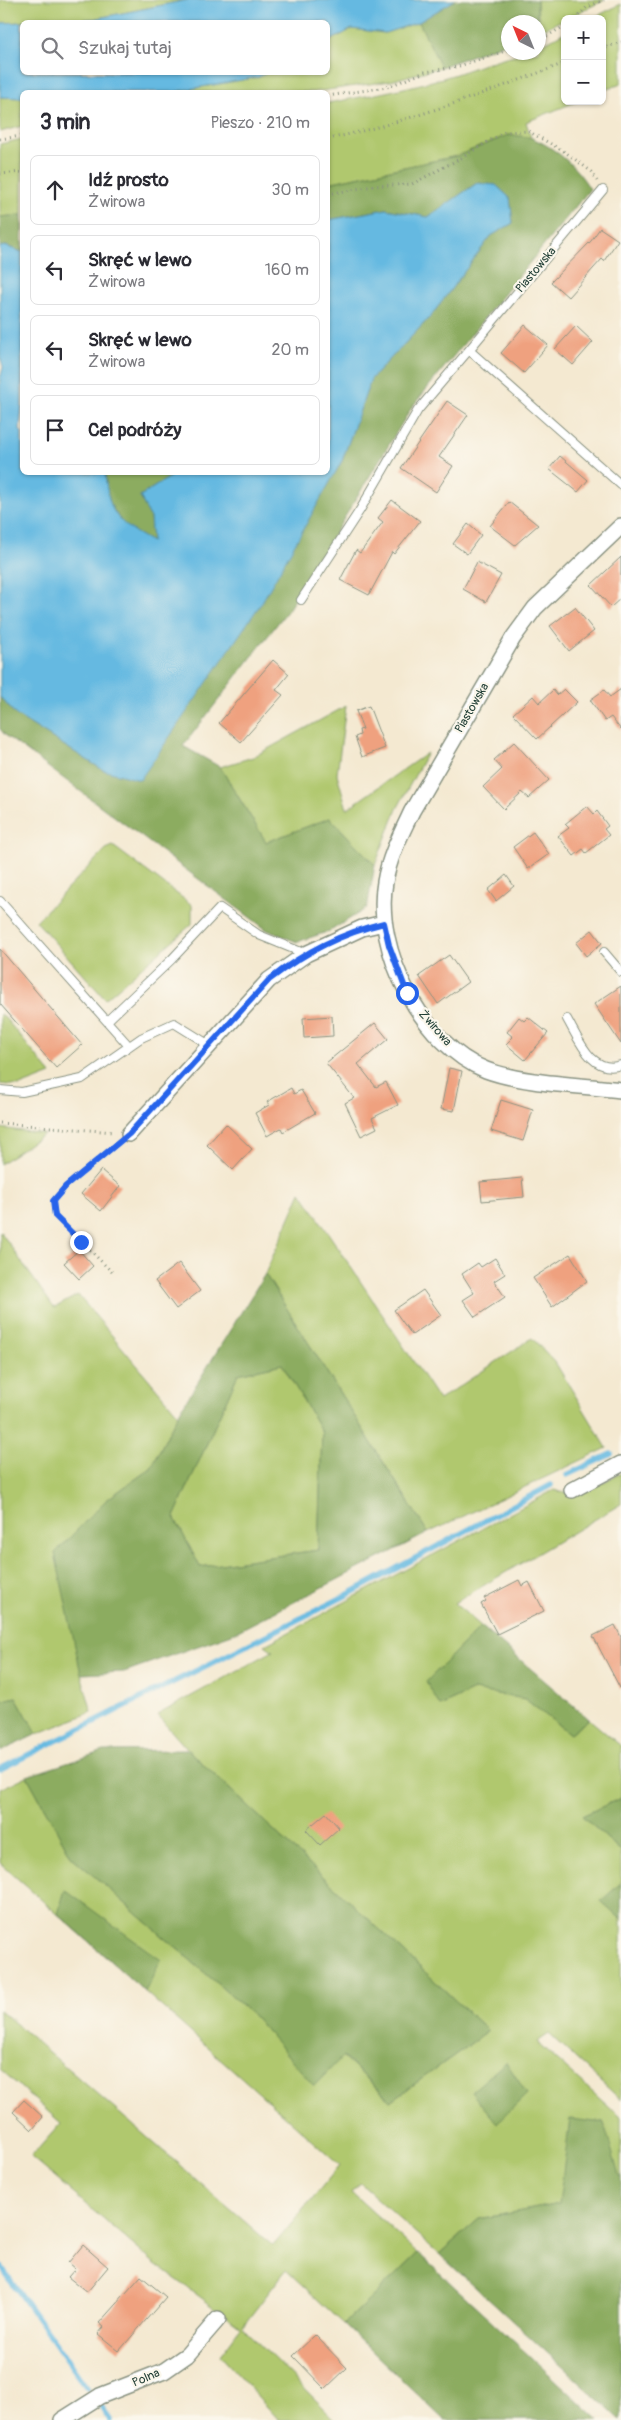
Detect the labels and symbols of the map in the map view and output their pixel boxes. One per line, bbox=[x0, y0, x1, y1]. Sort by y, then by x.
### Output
north arrow bbox=[501, 15, 546, 60]
street label: Piastowska bbox=[513, 244, 560, 296]
street label: Piastowska bbox=[452, 680, 492, 736]
route start bbox=[396, 982, 419, 1005]
street label: Żwirowa bbox=[415, 1006, 456, 1049]
route end bbox=[70, 1231, 93, 1254]
street label: Polna bbox=[130, 2365, 162, 2390]

